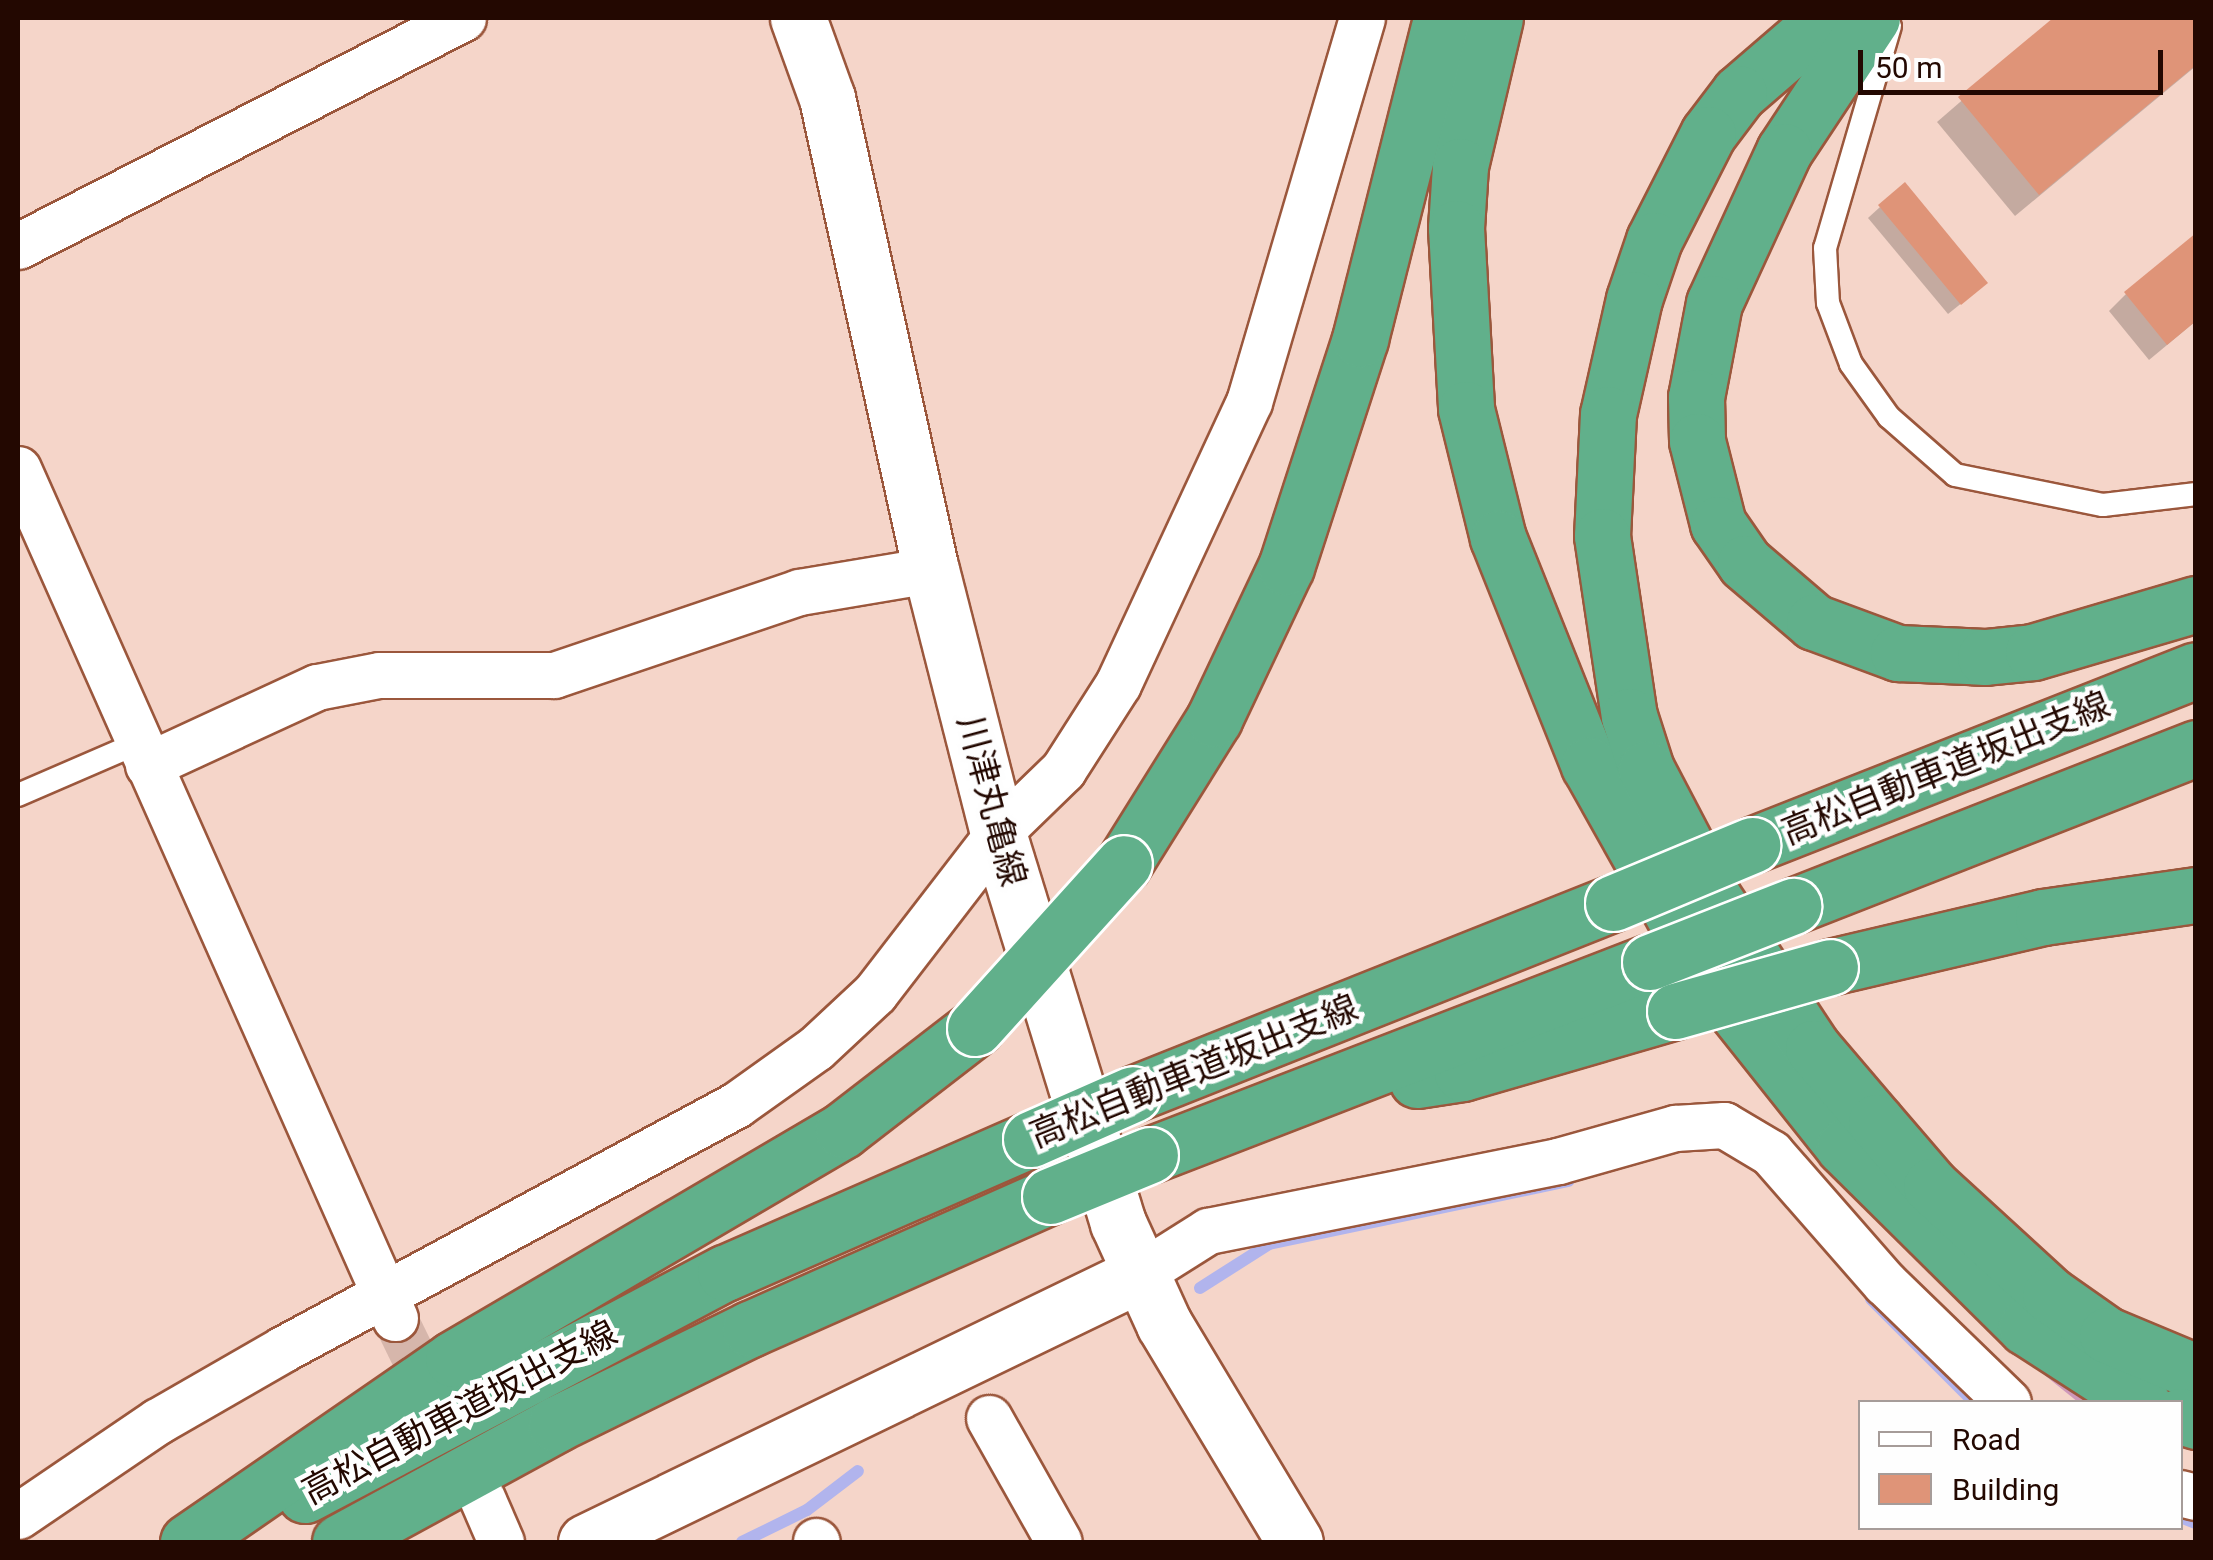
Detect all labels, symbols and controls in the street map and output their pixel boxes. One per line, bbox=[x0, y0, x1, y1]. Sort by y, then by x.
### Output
scale bar bbox=[1863, 30, 2168, 92]
text: 50 m bbox=[1875, 50, 1942, 85]
street label: 高松自動車道坂出支線 bbox=[1776, 684, 2116, 854]
street label: 川津丸亀線 bbox=[948, 711, 1034, 891]
street label: 高松自動車道坂出支線 bbox=[1024, 987, 1364, 1157]
street label: 高松自動車道坂出支線 bbox=[296, 1312, 624, 1514]
legend bbox=[1858, 1400, 2183, 1530]
text: Road bbox=[1952, 1422, 2021, 1457]
text: Building bbox=[1952, 1472, 2059, 1507]

